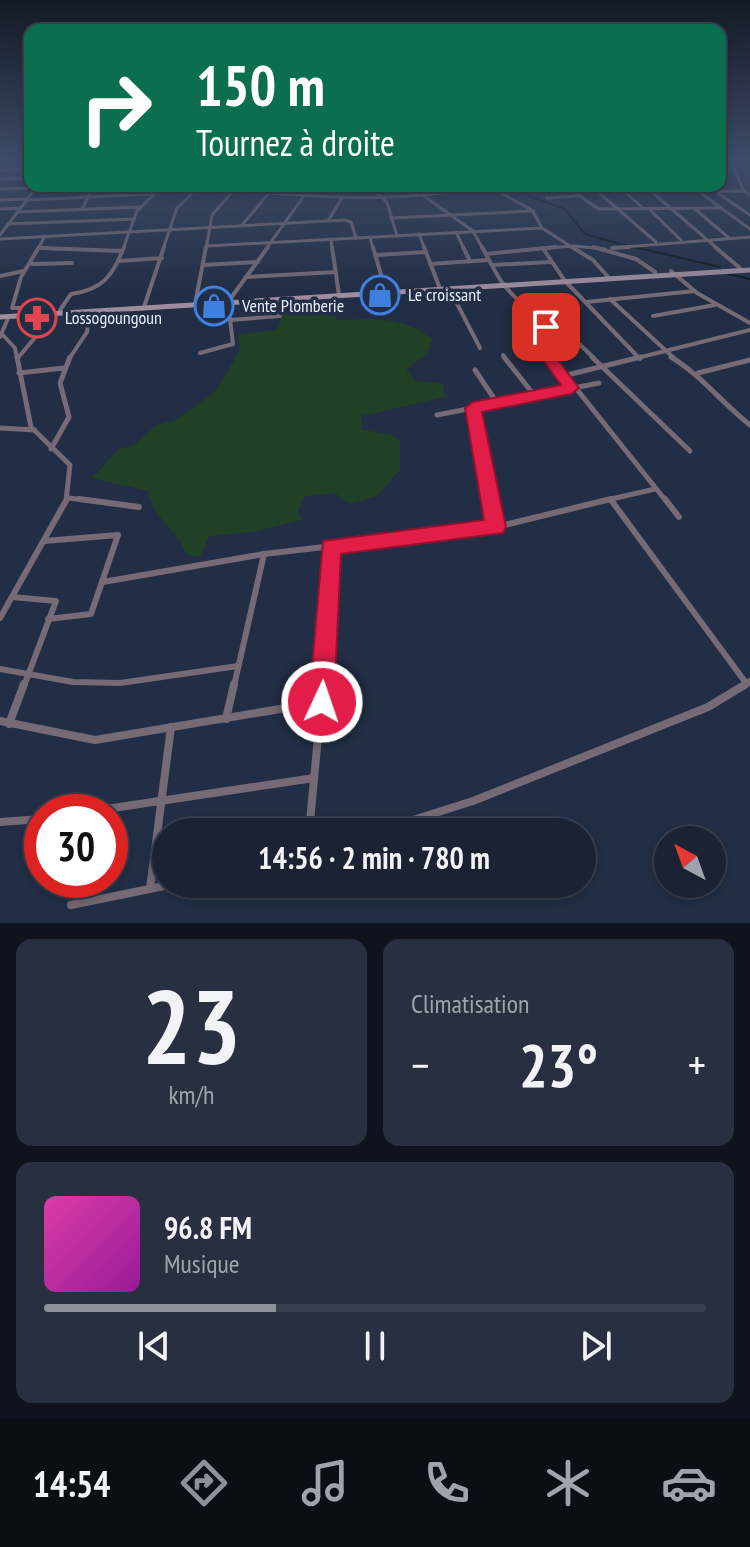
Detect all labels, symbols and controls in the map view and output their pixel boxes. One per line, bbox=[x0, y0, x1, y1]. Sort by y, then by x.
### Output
text: 150 m bbox=[196, 49, 325, 121]
icon: right bbox=[64, 56, 168, 160]
text: Tournez à droite bbox=[196, 119, 395, 166]
shop icon: Le croissant bbox=[359, 274, 401, 316]
place label: Le croissant bbox=[408, 283, 481, 306]
shop icon: Vente Plomberie bbox=[193, 285, 235, 327]
pin bbox=[512, 293, 580, 361]
place label: Vente Plomberie bbox=[241, 294, 344, 317]
pharmacy icon: Lossogoungoun bbox=[16, 297, 58, 339]
icon: arrive bbox=[524, 305, 568, 349]
place label: Lossogoungoun bbox=[65, 306, 162, 329]
position arrow bbox=[280, 660, 364, 744]
speed limit sign: 30 bbox=[24, 794, 128, 898]
north arrow bbox=[654, 826, 726, 898]
map controls bbox=[654, 826, 726, 898]
text: 14:56 · 2 min · 780 m bbox=[258, 838, 490, 877]
text: 23 bbox=[142, 958, 241, 1093]
text: Climatisation bbox=[411, 987, 529, 1020]
text: 23° bbox=[519, 1026, 598, 1104]
text: − bbox=[411, 1036, 429, 1093]
text: + bbox=[688, 1036, 706, 1093]
text: km/h bbox=[168, 1078, 215, 1111]
text: 96.8 FM bbox=[164, 1208, 252, 1247]
text: Musique bbox=[164, 1247, 240, 1280]
icon: previous bbox=[132, 1324, 176, 1368]
icon: pause bbox=[353, 1324, 397, 1368]
icon: next bbox=[574, 1324, 618, 1368]
icon: directions bbox=[176, 1455, 232, 1511]
icon: music bbox=[297, 1455, 353, 1511]
icon: phone bbox=[419, 1455, 475, 1511]
icon: climate bbox=[540, 1455, 596, 1511]
icon: car bbox=[661, 1455, 717, 1511]
text: 14:54 bbox=[33, 1460, 111, 1507]

